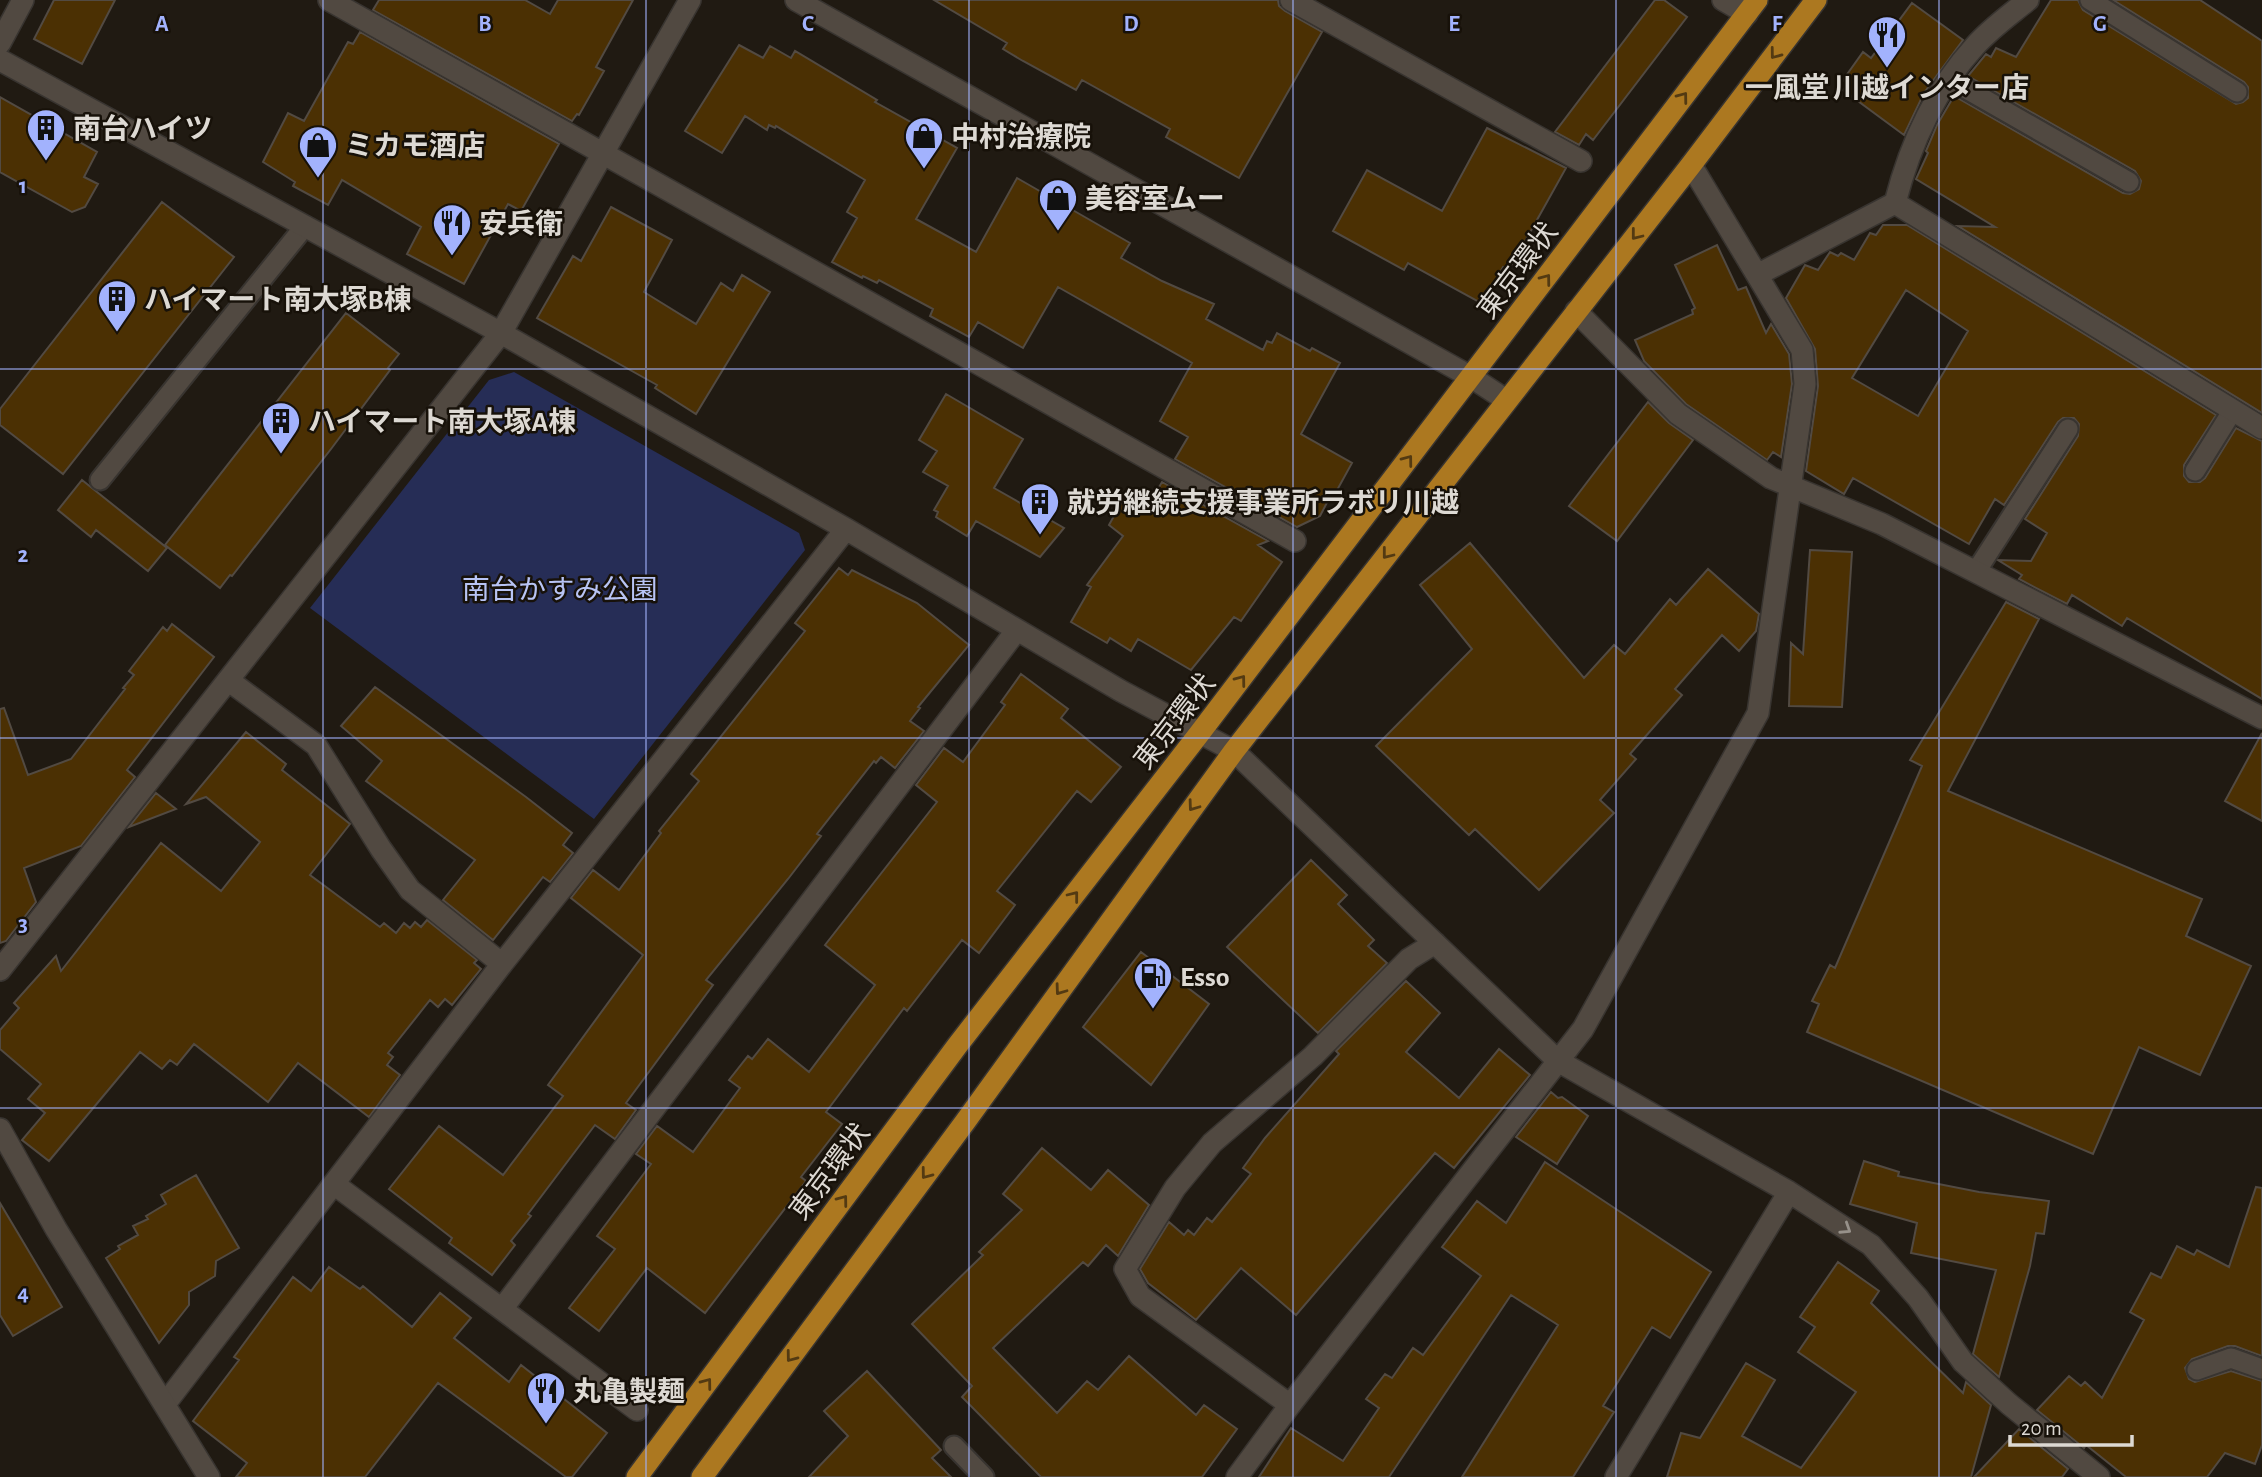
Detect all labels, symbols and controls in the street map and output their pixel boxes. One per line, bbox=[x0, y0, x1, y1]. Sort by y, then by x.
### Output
text: A bbox=[155, 13, 169, 36]
text: B bbox=[478, 13, 492, 36]
text: C bbox=[802, 13, 814, 36]
text: D bbox=[1123, 13, 1139, 36]
text: E bbox=[1448, 13, 1460, 36]
text: F bbox=[1772, 13, 1783, 36]
text: G bbox=[2093, 13, 2107, 36]
restaurant icon: 一風堂 川越インター店 bbox=[1866, 14, 1908, 69]
one-way arrow bbox=[1770, 47, 1783, 59]
place label: 一風堂 川越インター店 bbox=[1745, 72, 2029, 103]
one-way arrow bbox=[1675, 92, 1687, 105]
building icon: 南台ハイツ bbox=[25, 107, 67, 162]
place label: 南台ハイツ bbox=[73, 114, 212, 144]
shop icon: 中村治療院 bbox=[903, 115, 945, 170]
place label: 中村治療院 bbox=[951, 122, 1091, 152]
shop icon: ミカモ酒店 bbox=[297, 124, 339, 179]
place label: ミカモ酒店 bbox=[345, 130, 485, 161]
text: 1 bbox=[19, 175, 27, 198]
shop icon: 美容室ムー bbox=[1037, 177, 1079, 232]
place label: 美容室ムー bbox=[1085, 184, 1225, 214]
restaurant icon: 安兵衛 bbox=[431, 202, 473, 257]
place label: 安兵衛 bbox=[479, 209, 563, 239]
street label: 東京環状 bbox=[1472, 217, 1563, 324]
one-way arrow bbox=[1632, 227, 1645, 240]
one-way arrow bbox=[1537, 274, 1550, 286]
building icon: ハイマート南大塚B棟 bbox=[96, 278, 138, 333]
place label: ハイマート南大塚B棟 bbox=[144, 285, 412, 315]
building icon: ハイマート南大塚A棟 bbox=[260, 400, 302, 455]
place label: ハイマート南大塚A棟 bbox=[308, 407, 576, 437]
one-way arrow bbox=[1400, 455, 1413, 468]
building icon: 就労継続支援事業所ラボリ川越 bbox=[1019, 481, 1061, 536]
place label: 就労継続支援事業所ラボリ川越 bbox=[1067, 488, 1459, 518]
text: 2 bbox=[18, 544, 29, 567]
one-way arrow bbox=[1382, 547, 1395, 559]
park label: 南台かすみ公園 bbox=[462, 575, 658, 605]
street label: 東京環状 bbox=[1128, 668, 1221, 775]
one-way arrow bbox=[1232, 675, 1245, 688]
one-way arrow bbox=[1189, 798, 1202, 811]
one-way arrow bbox=[1065, 891, 1078, 903]
text: 3 bbox=[18, 913, 28, 936]
fuel station icon: Esso bbox=[1132, 955, 1174, 1010]
place label: Esso bbox=[1180, 964, 1230, 992]
one-way arrow bbox=[1056, 982, 1068, 995]
street label: 東京環状 bbox=[784, 1118, 875, 1225]
one-way arrow bbox=[922, 1166, 934, 1179]
one-way arrow bbox=[834, 1195, 847, 1208]
one-way arrow bbox=[1838, 1220, 1851, 1233]
text: 4 bbox=[17, 1282, 29, 1305]
one-way arrow bbox=[786, 1349, 799, 1361]
restaurant icon: 丸亀製麺 bbox=[525, 1370, 567, 1425]
place label: 丸亀製麺 bbox=[573, 1377, 685, 1407]
one-way arrow bbox=[699, 1378, 711, 1391]
scale bar bbox=[2010, 1404, 2132, 1448]
text: 20 m bbox=[2021, 1418, 2062, 1439]

